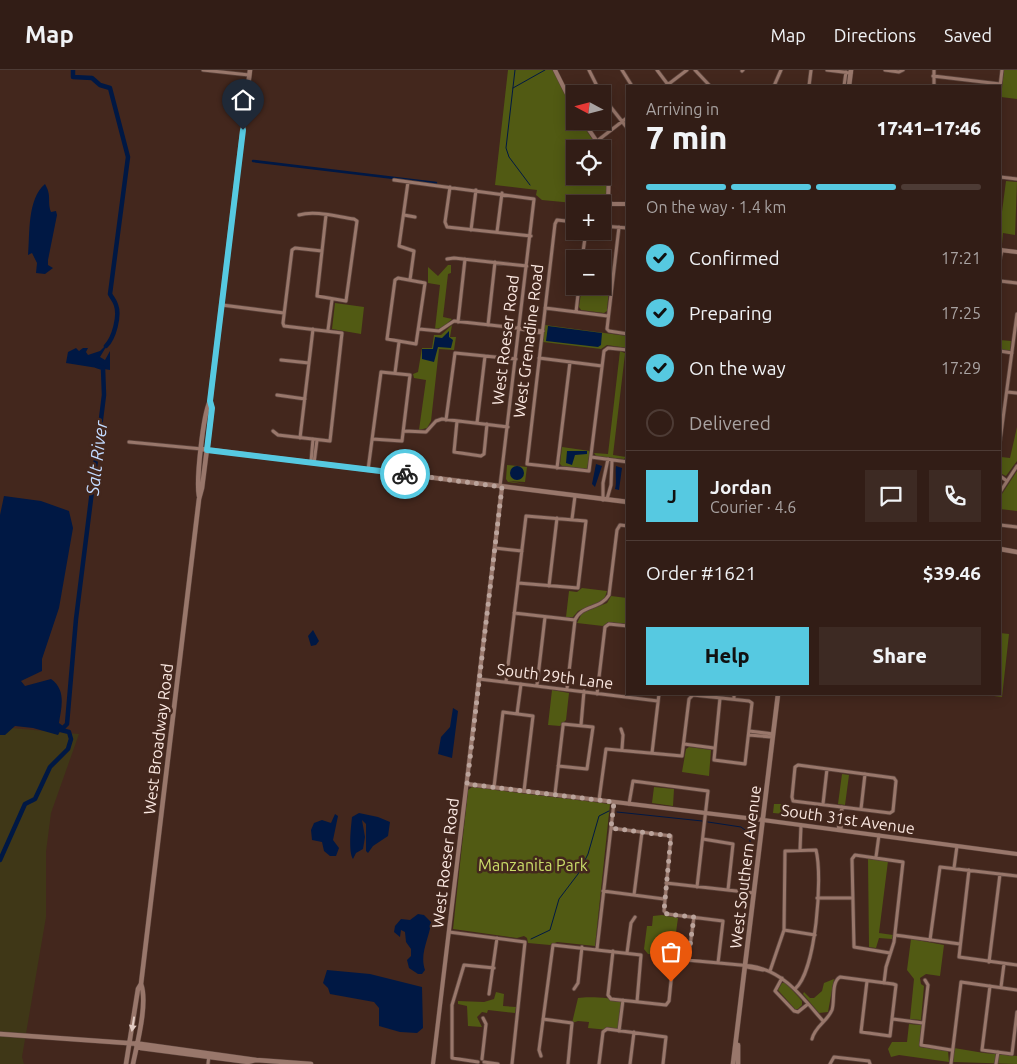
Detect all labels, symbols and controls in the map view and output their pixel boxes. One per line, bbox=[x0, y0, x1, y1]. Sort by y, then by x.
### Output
text: Map bbox=[25, 21, 74, 48]
text: Map bbox=[770, 25, 806, 45]
text: Directions bbox=[834, 25, 916, 45]
text: Saved bbox=[944, 25, 992, 45]
pin bbox=[222, 79, 264, 130]
north arrow bbox=[566, 85, 611, 130]
map controls bbox=[566, 85, 611, 295]
icon: home bbox=[229, 86, 257, 114]
text: Arriving in bbox=[646, 100, 719, 118]
text: 17:41–17:46 bbox=[876, 117, 981, 139]
text: 7 min bbox=[646, 119, 727, 155]
button: locate bbox=[566, 140, 611, 185]
button: + bbox=[566, 195, 611, 240]
text: On the way · 1.4 km bbox=[646, 198, 786, 216]
icon: check bbox=[646, 244, 674, 272]
text: Confirmed bbox=[689, 247, 780, 269]
text: 17:21 bbox=[941, 249, 981, 267]
button: − bbox=[566, 250, 611, 295]
street label: West Grenadine Road bbox=[510, 263, 546, 419]
street label: West Roeser Road bbox=[488, 274, 522, 406]
icon: check bbox=[646, 299, 674, 327]
text: Preparing bbox=[689, 302, 773, 324]
text: 17:25 bbox=[941, 304, 981, 322]
icon: check bbox=[646, 354, 674, 382]
text: On the way bbox=[689, 357, 786, 379]
text: 17:29 bbox=[941, 359, 981, 377]
text: Delivered bbox=[689, 412, 771, 434]
water label: Salt River bbox=[81, 418, 111, 497]
courier bbox=[380, 449, 430, 499]
icon: bike bbox=[391, 460, 419, 488]
button: chat bbox=[865, 470, 917, 522]
button: phone bbox=[929, 470, 981, 522]
text: Jordan bbox=[710, 476, 772, 498]
text: J bbox=[667, 485, 677, 507]
text: Courier · 4.6 bbox=[710, 498, 796, 516]
text: Order #1621 bbox=[646, 562, 756, 584]
text: $39.46 bbox=[923, 562, 981, 584]
button: Help bbox=[646, 627, 809, 685]
button: Share bbox=[819, 627, 981, 685]
street label: South 29th Lane bbox=[496, 660, 614, 692]
street label: West Broadway Road bbox=[140, 662, 176, 816]
street label: West Southern Avenue bbox=[726, 784, 764, 950]
street label: West Roeser Road bbox=[428, 797, 462, 929]
street label: South 31st Avenue bbox=[780, 801, 916, 837]
park label: Manzanita Park bbox=[478, 856, 588, 874]
pin bbox=[650, 931, 692, 982]
icon: bag bbox=[657, 938, 685, 966]
one-way arrow bbox=[128, 1016, 136, 1032]

